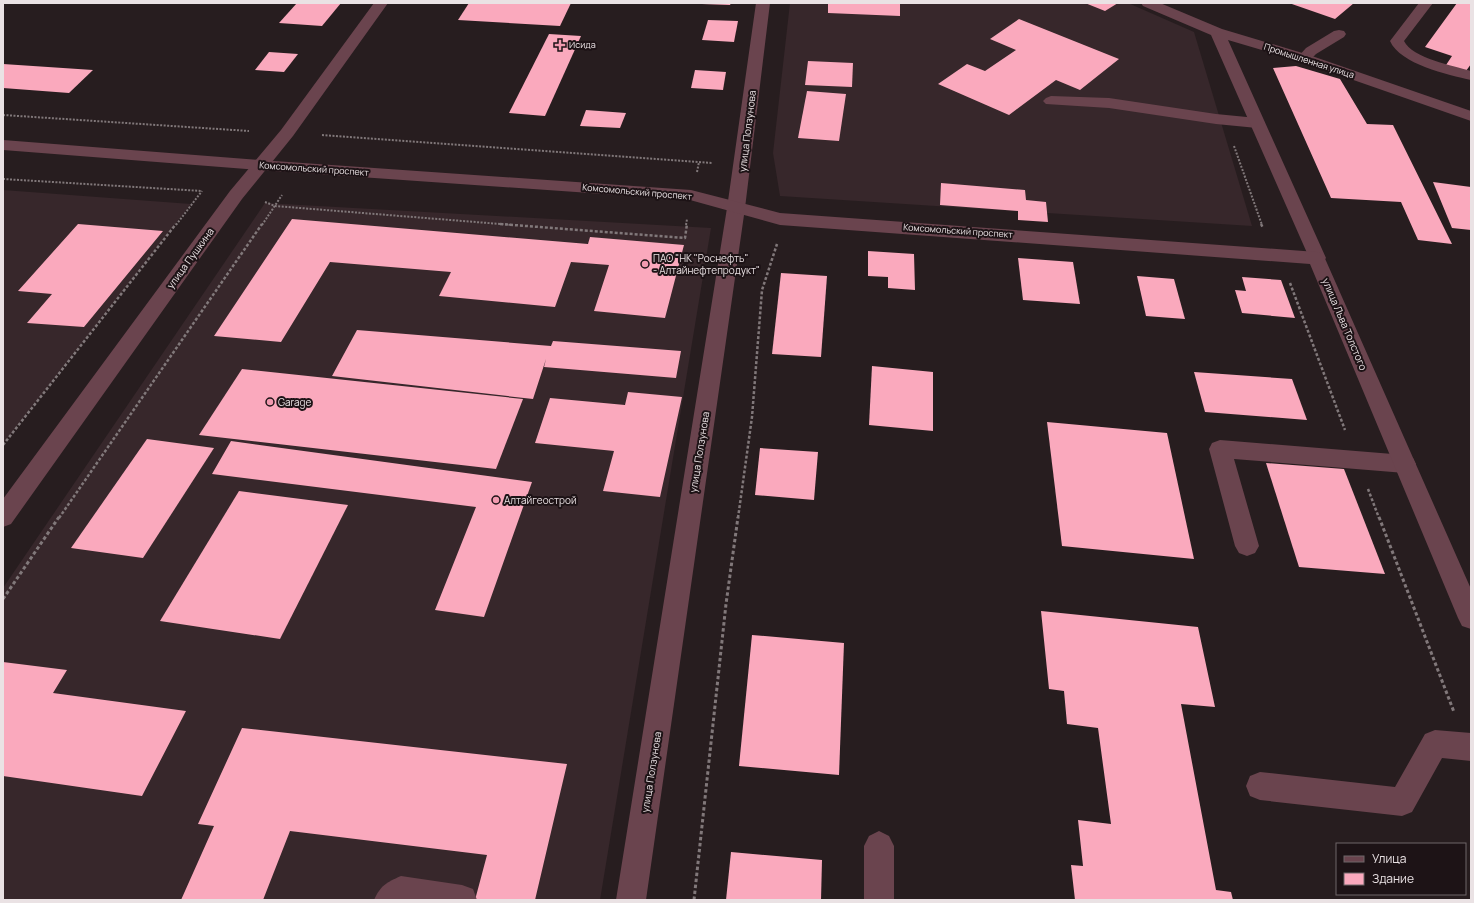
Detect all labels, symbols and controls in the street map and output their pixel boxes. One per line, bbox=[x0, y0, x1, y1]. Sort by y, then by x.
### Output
place label: Исида bbox=[569, 38, 596, 51]
marker: Исида bbox=[554, 39, 566, 51]
street label: Промышленная улица bbox=[1262, 40, 1356, 81]
street label: улица Ползунова bbox=[735, 89, 759, 173]
street label: Комсомольский проспект bbox=[259, 158, 370, 179]
street label: Комсомольский проспект bbox=[582, 180, 693, 203]
street label: Комсомольский проспект bbox=[903, 220, 1014, 241]
street label: улица Пушкина bbox=[163, 225, 217, 291]
place label: ПАО "НК "Роснефть" - Алтайнефтепродукт" bbox=[653, 251, 760, 277]
marker: ПАО "НК "Роснефть" - Алтайнефтепродукт" bbox=[640, 259, 650, 269]
street label: улица Льва Толстого bbox=[1319, 276, 1371, 372]
place label: Garage bbox=[278, 395, 311, 409]
marker: Garage bbox=[265, 397, 275, 407]
street label: улица Ползунова bbox=[686, 410, 712, 494]
place label: Алтайгеострой bbox=[504, 493, 577, 507]
marker: Алтайгеострой bbox=[491, 495, 501, 505]
street label: улица Ползунова bbox=[638, 730, 664, 814]
legend bbox=[1336, 843, 1466, 895]
text: Улица bbox=[1372, 850, 1406, 867]
text: Здание bbox=[1372, 870, 1414, 887]

